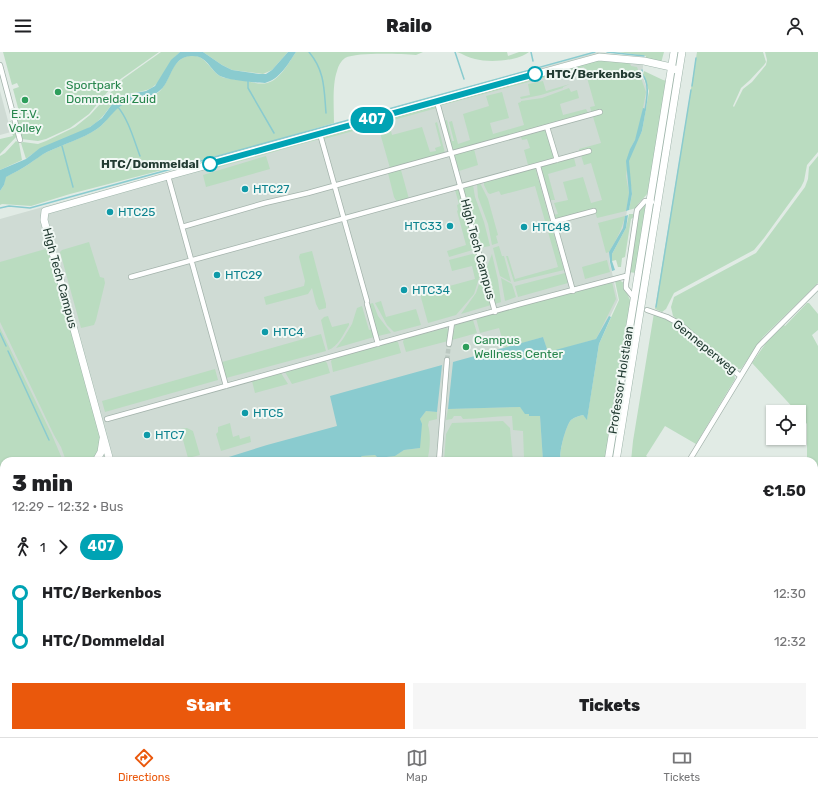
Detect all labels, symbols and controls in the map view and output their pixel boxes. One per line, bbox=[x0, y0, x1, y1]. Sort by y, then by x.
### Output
icon: menu bbox=[12, 15, 34, 37]
text: Railo bbox=[386, 15, 432, 37]
icon: person bbox=[784, 15, 806, 37]
marker: HTC/Berkenbos bbox=[527, 66, 543, 82]
place label: HTC/Berkenbos bbox=[546, 67, 642, 81]
place label: Sportpark Dommeldal Zuid bbox=[66, 78, 156, 106]
marker: Sportpark Dommeldal Zuid bbox=[53, 87, 63, 97]
marker: E.T.V. Volley bbox=[20, 95, 30, 105]
place label: E.T.V. Volley bbox=[8, 107, 42, 135]
line badge: 407 bbox=[349, 107, 395, 133]
text: 407 bbox=[358, 111, 386, 128]
marker: HTC/Dommeldal bbox=[202, 156, 218, 172]
place label: HTC/Dommeldal bbox=[101, 157, 199, 171]
place label: HTC27 bbox=[253, 182, 290, 196]
marker: HTC27 bbox=[240, 184, 250, 194]
street label: High Tech Campus bbox=[458, 197, 498, 301]
place label: HTC25 bbox=[118, 205, 156, 219]
marker: HTC25 bbox=[105, 207, 115, 217]
place label: HTC33 bbox=[404, 219, 442, 233]
place label: HTC48 bbox=[532, 220, 570, 234]
marker: HTC33 bbox=[445, 221, 455, 231]
marker: HTC48 bbox=[519, 222, 529, 232]
street label: High Tech Campus bbox=[40, 226, 80, 330]
place label: HTC29 bbox=[225, 268, 263, 282]
marker: HTC29 bbox=[212, 270, 222, 280]
place label: HTC34 bbox=[412, 283, 451, 297]
marker: HTC34 bbox=[399, 285, 409, 295]
street label: Genneperweg bbox=[670, 317, 740, 377]
place label: HTC4 bbox=[273, 325, 304, 339]
street label: Professor Holstlaan bbox=[606, 325, 636, 435]
marker: HTC4 bbox=[260, 327, 270, 337]
place label: Campus Wellness Center bbox=[474, 333, 563, 361]
marker: Campus Wellness Center bbox=[461, 342, 471, 352]
map controls bbox=[766, 405, 806, 445]
button: locate bbox=[766, 405, 806, 445]
place label: HTC5 bbox=[253, 406, 283, 420]
marker: HTC5 bbox=[240, 408, 250, 418]
place label: HTC7 bbox=[155, 428, 184, 442]
marker: HTC7 bbox=[142, 430, 152, 440]
text: 3 min bbox=[12, 470, 73, 497]
text: €1.50 bbox=[763, 482, 806, 500]
text: 12:29 – 12:32 · Bus bbox=[12, 499, 123, 514]
icon: walk bbox=[12, 536, 34, 558]
icon: forward bbox=[52, 536, 74, 558]
text: 407 bbox=[88, 538, 115, 555]
text: 1 bbox=[40, 540, 46, 555]
text: HTC/Berkenbos bbox=[42, 584, 162, 602]
text: 12:30 bbox=[773, 586, 806, 601]
text: HTC/Dommeldal bbox=[42, 632, 165, 650]
text: 12:32 bbox=[774, 634, 806, 649]
button: Start bbox=[12, 683, 405, 729]
button: Tickets bbox=[413, 683, 806, 729]
tab: Directions bbox=[118, 747, 170, 784]
tab: Map bbox=[406, 747, 428, 784]
tab: Tickets bbox=[664, 747, 700, 784]

